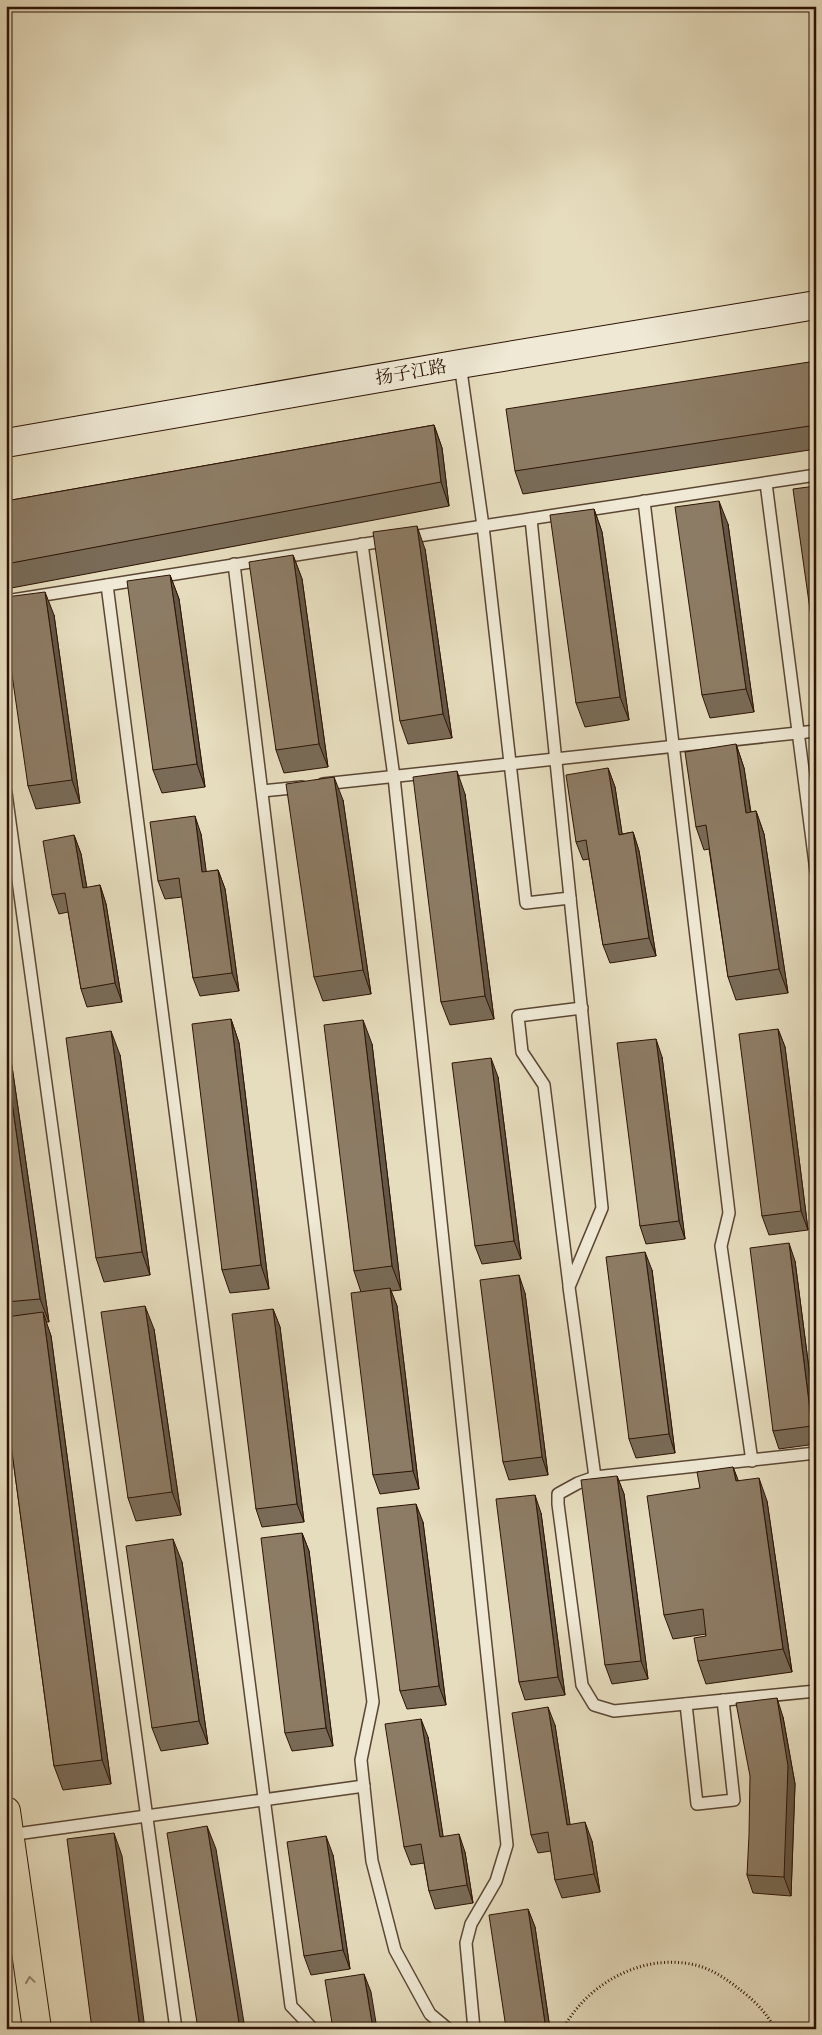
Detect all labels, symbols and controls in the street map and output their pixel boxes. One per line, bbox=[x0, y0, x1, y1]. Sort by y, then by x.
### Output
street label: 扬子江路 bbox=[374, 355, 448, 389]
one-way arrow bbox=[25, 1976, 36, 1984]

